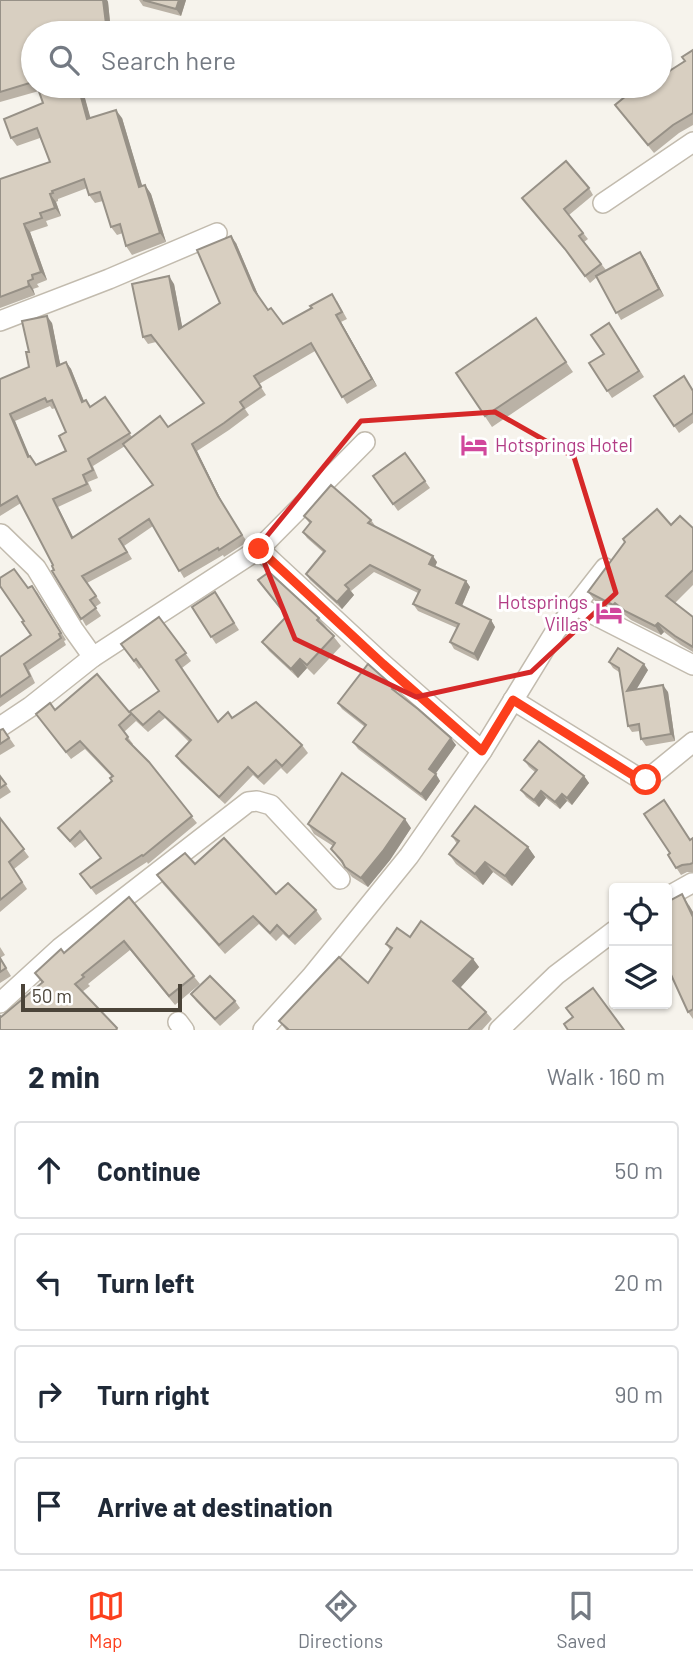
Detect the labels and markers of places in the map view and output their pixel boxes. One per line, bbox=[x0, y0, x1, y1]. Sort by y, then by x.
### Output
hotel icon: Hotsprings Hotel bbox=[459, 430, 489, 460]
place label: Hotsprings Hotel bbox=[495, 433, 633, 456]
place label: Hotsprings Villas bbox=[498, 590, 588, 635]
hotel icon: Hotsprings Villas bbox=[594, 598, 624, 628]

